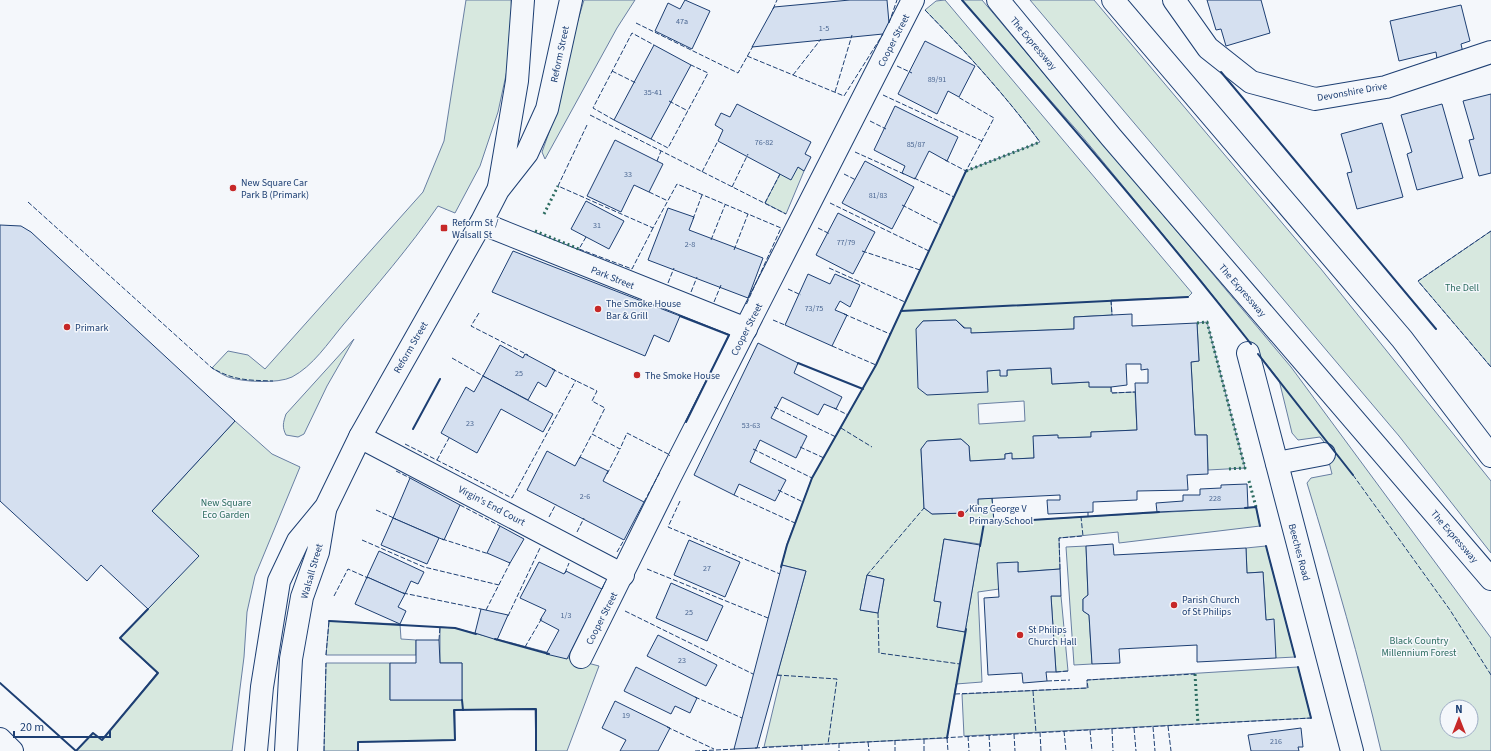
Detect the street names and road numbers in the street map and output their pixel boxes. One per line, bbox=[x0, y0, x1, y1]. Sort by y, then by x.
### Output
street label: Cooper Street bbox=[875, 11, 913, 69]
street label: The Expressway bbox=[1007, 14, 1060, 74]
street label: Reform Street bbox=[547, 24, 573, 84]
street label: Devonshire Drive bbox=[1316, 79, 1388, 105]
street label: The Expressway bbox=[1215, 261, 1269, 320]
street label: Park Street bbox=[589, 263, 637, 293]
street label: Cooper Street bbox=[728, 300, 766, 358]
street label: Reform Street bbox=[390, 319, 432, 376]
street label: Virgin's End Court bbox=[456, 482, 528, 530]
street label: The Expressway bbox=[1427, 507, 1481, 566]
street label: Beeches Road bbox=[1285, 522, 1313, 582]
street label: Walsall Street bbox=[297, 542, 327, 600]
street label: Cooper Street bbox=[583, 589, 621, 647]

